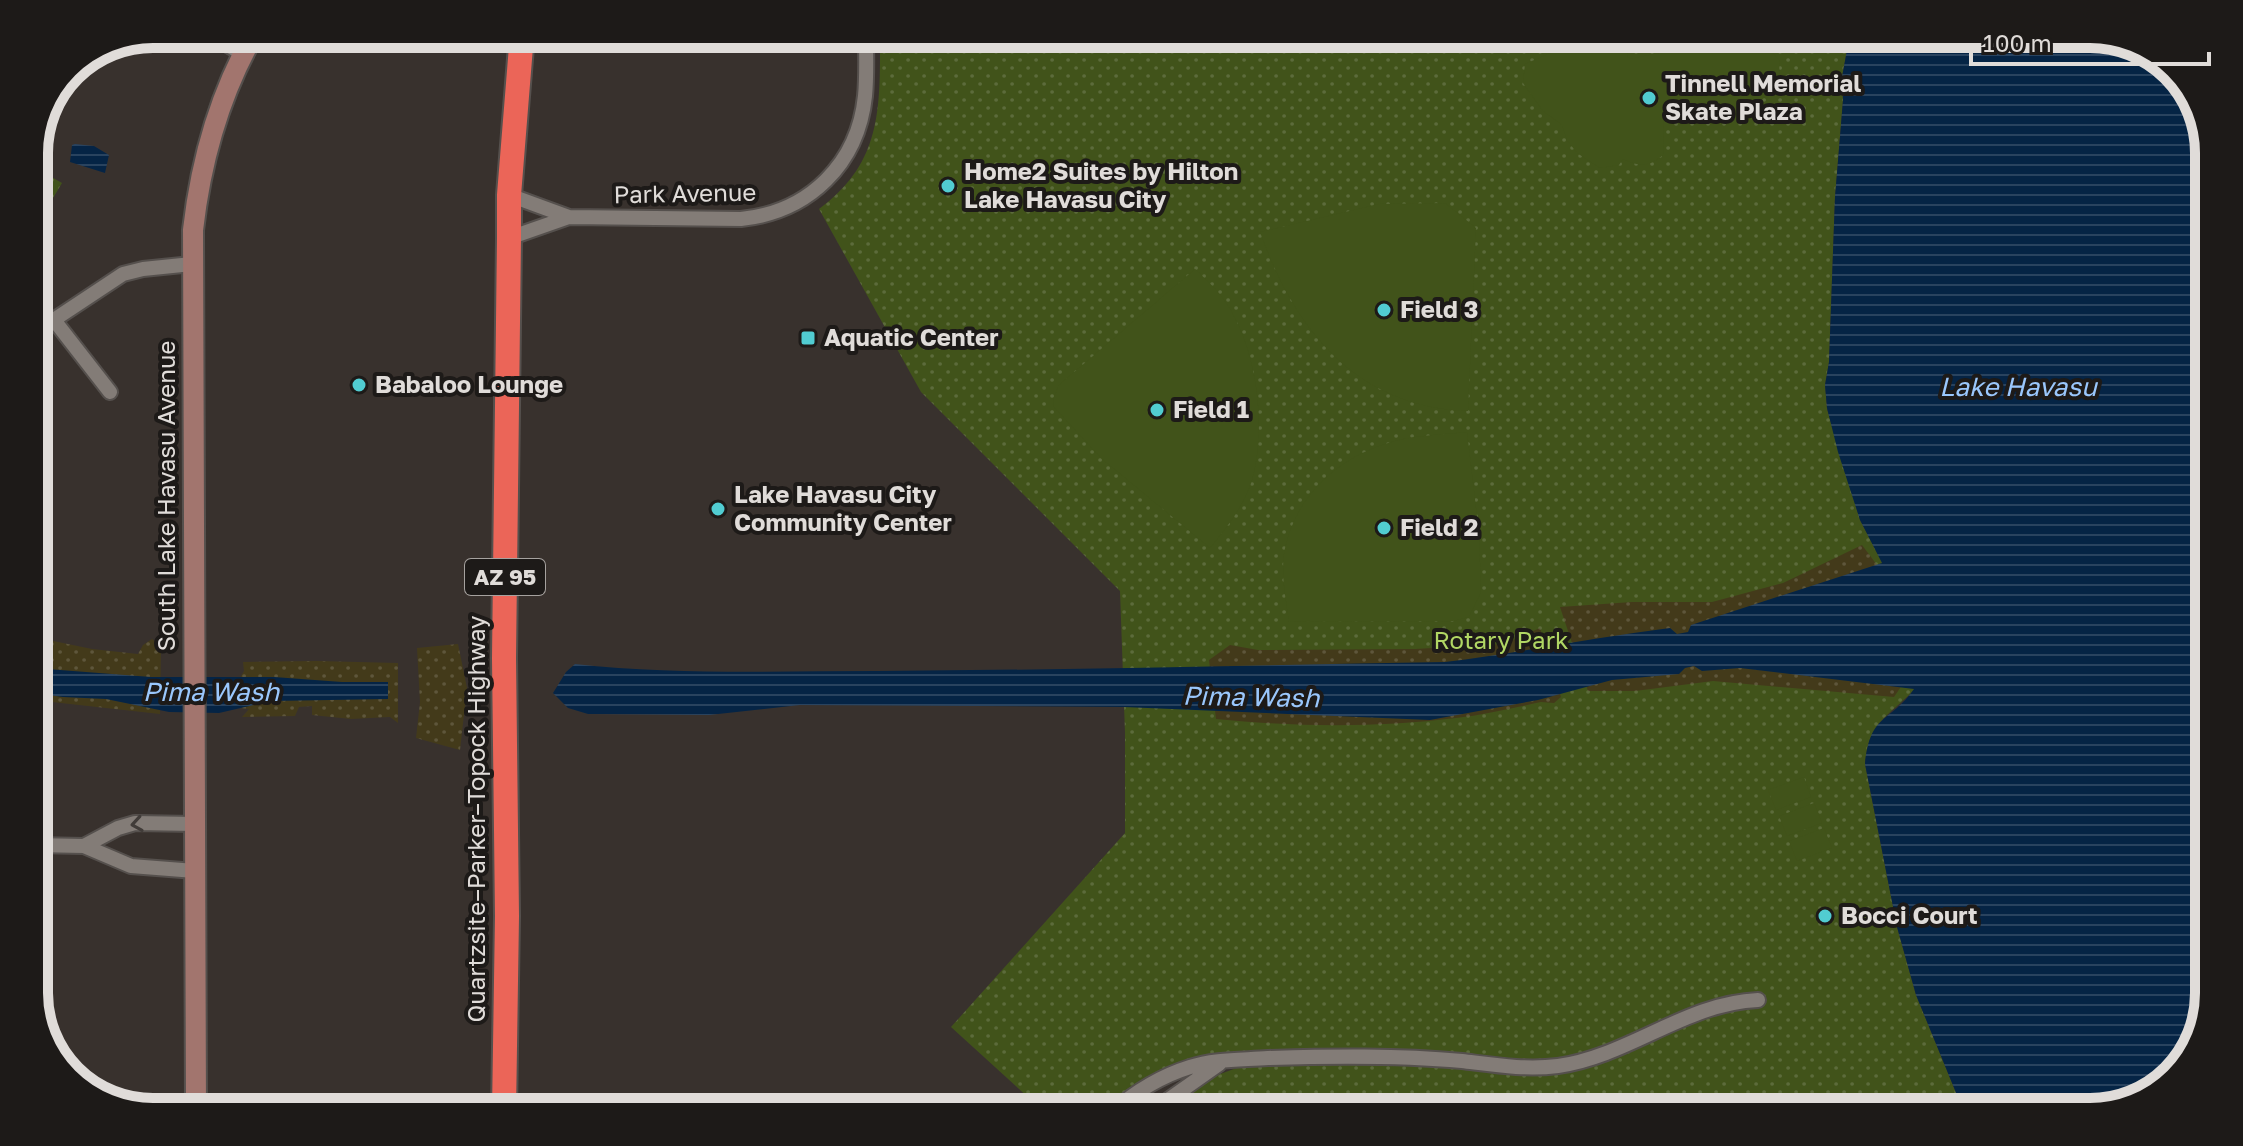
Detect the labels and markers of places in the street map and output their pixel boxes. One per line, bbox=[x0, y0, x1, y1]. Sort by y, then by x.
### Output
place label: Tinnell Memorial Skate Plaza bbox=[1665, 68, 1861, 125]
marker: Tinnell Memorial Skate Plaza bbox=[1640, 89, 1658, 107]
place label: Home2 Suites by Hilton Lake Havasu City bbox=[964, 156, 1238, 213]
marker: Home2 Suites by Hilton Lake Havasu City bbox=[939, 177, 957, 195]
place label: Field 3 bbox=[1400, 294, 1478, 323]
marker: Field 3 bbox=[1375, 301, 1393, 319]
place label: Aquatic Center bbox=[824, 322, 999, 351]
marker: Aquatic Center bbox=[799, 329, 817, 347]
place label: Babaloo Lounge bbox=[375, 369, 563, 398]
marker: Babaloo Lounge bbox=[350, 376, 368, 394]
place label: Field 1 bbox=[1173, 394, 1249, 423]
marker: Field 1 bbox=[1148, 401, 1166, 419]
place label: Lake Havasu City Community Center bbox=[734, 479, 952, 536]
marker: Lake Havasu City Community Center bbox=[709, 500, 727, 518]
place label: Field 2 bbox=[1400, 512, 1478, 541]
marker: Field 2 bbox=[1375, 519, 1393, 537]
place label: Bocci Court bbox=[1841, 900, 1978, 929]
marker: Bocci Court bbox=[1816, 907, 1834, 925]

